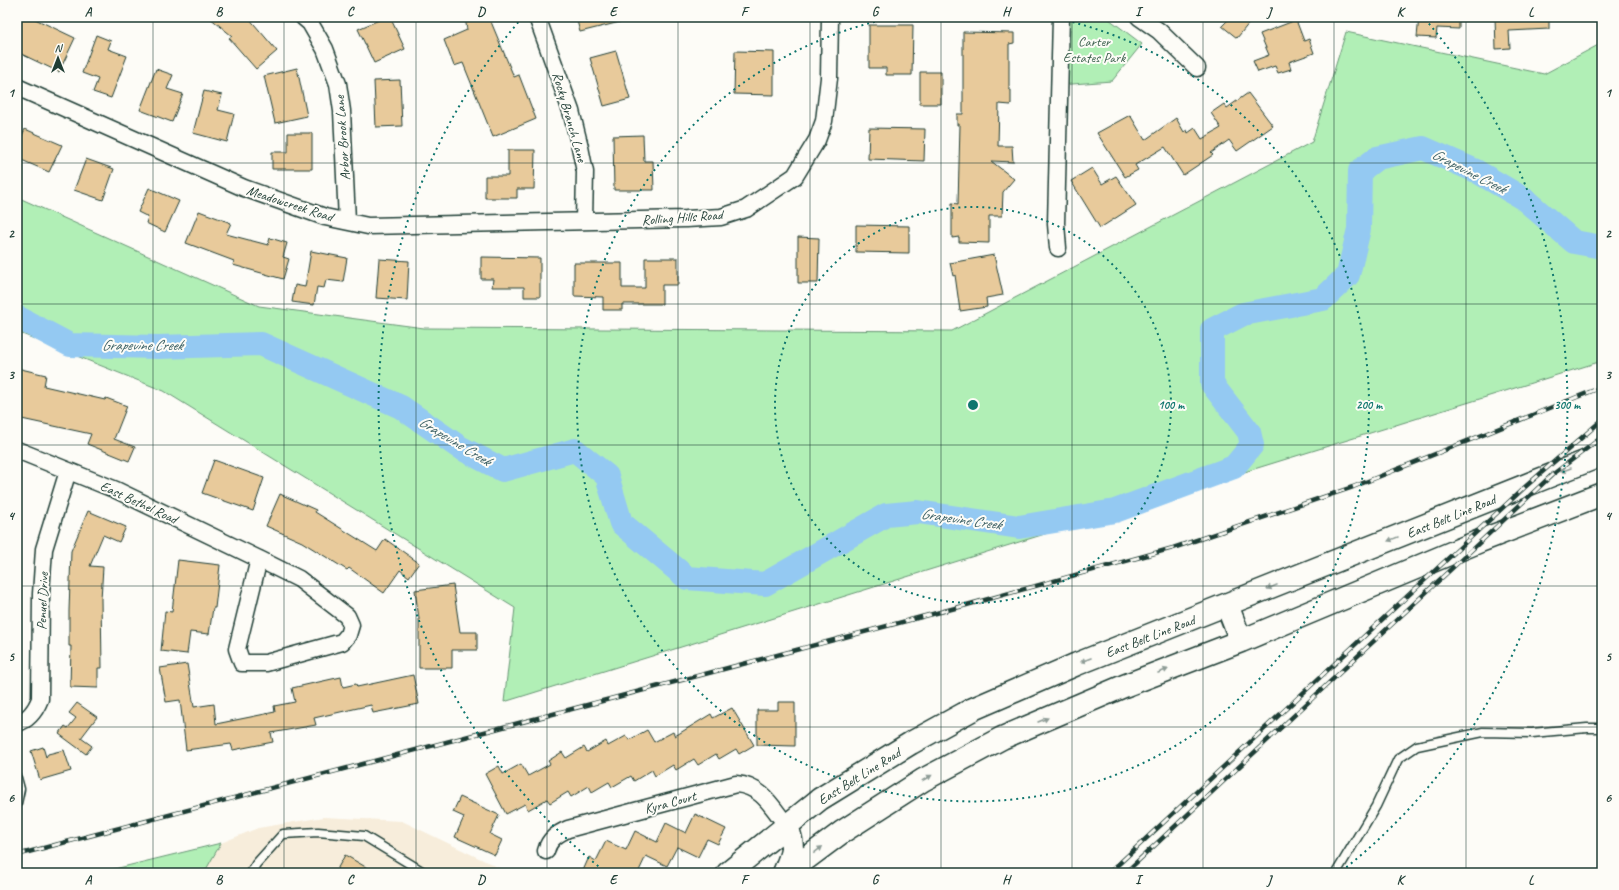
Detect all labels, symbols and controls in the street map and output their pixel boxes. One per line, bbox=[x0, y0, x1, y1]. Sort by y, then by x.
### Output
text: A bbox=[85, 4, 93, 20]
text: B bbox=[216, 4, 224, 20]
text: C bbox=[347, 4, 355, 20]
text: D bbox=[477, 4, 486, 20]
text: E bbox=[610, 4, 619, 20]
text: F bbox=[741, 4, 750, 20]
text: G bbox=[872, 4, 880, 20]
text: H bbox=[1002, 4, 1012, 20]
text: I bbox=[1135, 4, 1144, 20]
text: J bbox=[1266, 4, 1273, 20]
text: K bbox=[1397, 4, 1407, 20]
text: L bbox=[1528, 4, 1535, 20]
park label: Carter Estates Park bbox=[1063, 33, 1126, 66]
north arrow bbox=[38, 38, 78, 78]
text: N bbox=[55, 41, 64, 55]
street label: Rocky Branch Lane bbox=[549, 70, 591, 165]
text: 1 bbox=[8, 85, 16, 101]
text: 1 bbox=[1605, 85, 1613, 101]
street label: Arbor Brook Lane bbox=[331, 94, 354, 181]
water label: Grapevine Creek bbox=[1429, 145, 1512, 200]
street label: Meadowcreek Road bbox=[245, 182, 338, 226]
street label: Rolling Hills Road bbox=[641, 206, 725, 229]
text: 2 bbox=[8, 226, 15, 242]
text: 2 bbox=[1605, 226, 1612, 242]
water label: Grapevine Creek bbox=[102, 336, 186, 355]
text: 3 bbox=[8, 367, 15, 383]
text: 3 bbox=[1605, 367, 1612, 383]
text: 100 m bbox=[1158, 397, 1185, 413]
text: 200 m bbox=[1356, 397, 1383, 413]
text: 300 m bbox=[1554, 397, 1581, 413]
centre of rings bbox=[966, 398, 980, 412]
water label: Grapevine Creek bbox=[415, 413, 497, 472]
one-way arrow bbox=[1559, 467, 1571, 473]
street label: East Bethel Road bbox=[98, 477, 182, 529]
street label: East Belt Line Road bbox=[1404, 490, 1500, 542]
water label: Grapevine Creek bbox=[920, 504, 1006, 535]
text: 4 bbox=[8, 508, 16, 524]
text: 4 bbox=[1605, 508, 1613, 524]
one-way arrow bbox=[1386, 536, 1398, 542]
street label: Penuel Drive bbox=[33, 570, 52, 630]
one-way arrow bbox=[1267, 584, 1278, 590]
street label: East Belt Line Road bbox=[1103, 611, 1200, 661]
text: 5 bbox=[8, 649, 15, 665]
text: 5 bbox=[1605, 649, 1612, 665]
one-way arrow bbox=[1080, 658, 1092, 664]
one-way arrow bbox=[1158, 667, 1170, 673]
one-way arrow bbox=[1038, 717, 1049, 723]
street label: East Belt Line Road bbox=[815, 743, 906, 809]
one-way arrow bbox=[921, 775, 933, 782]
street label: Kyra Court bbox=[643, 787, 699, 817]
text: 6 bbox=[8, 790, 15, 806]
text: 6 bbox=[1605, 790, 1612, 806]
one-way arrow bbox=[813, 845, 824, 854]
text: A bbox=[85, 872, 93, 888]
text: B bbox=[216, 872, 224, 888]
text: C bbox=[347, 872, 355, 888]
text: D bbox=[477, 872, 486, 888]
text: E bbox=[610, 872, 619, 888]
text: F bbox=[741, 872, 750, 888]
text: G bbox=[872, 872, 880, 888]
text: H bbox=[1002, 872, 1012, 888]
text: I bbox=[1135, 872, 1144, 888]
text: J bbox=[1266, 872, 1273, 888]
text: K bbox=[1397, 872, 1407, 888]
text: L bbox=[1528, 872, 1535, 888]

